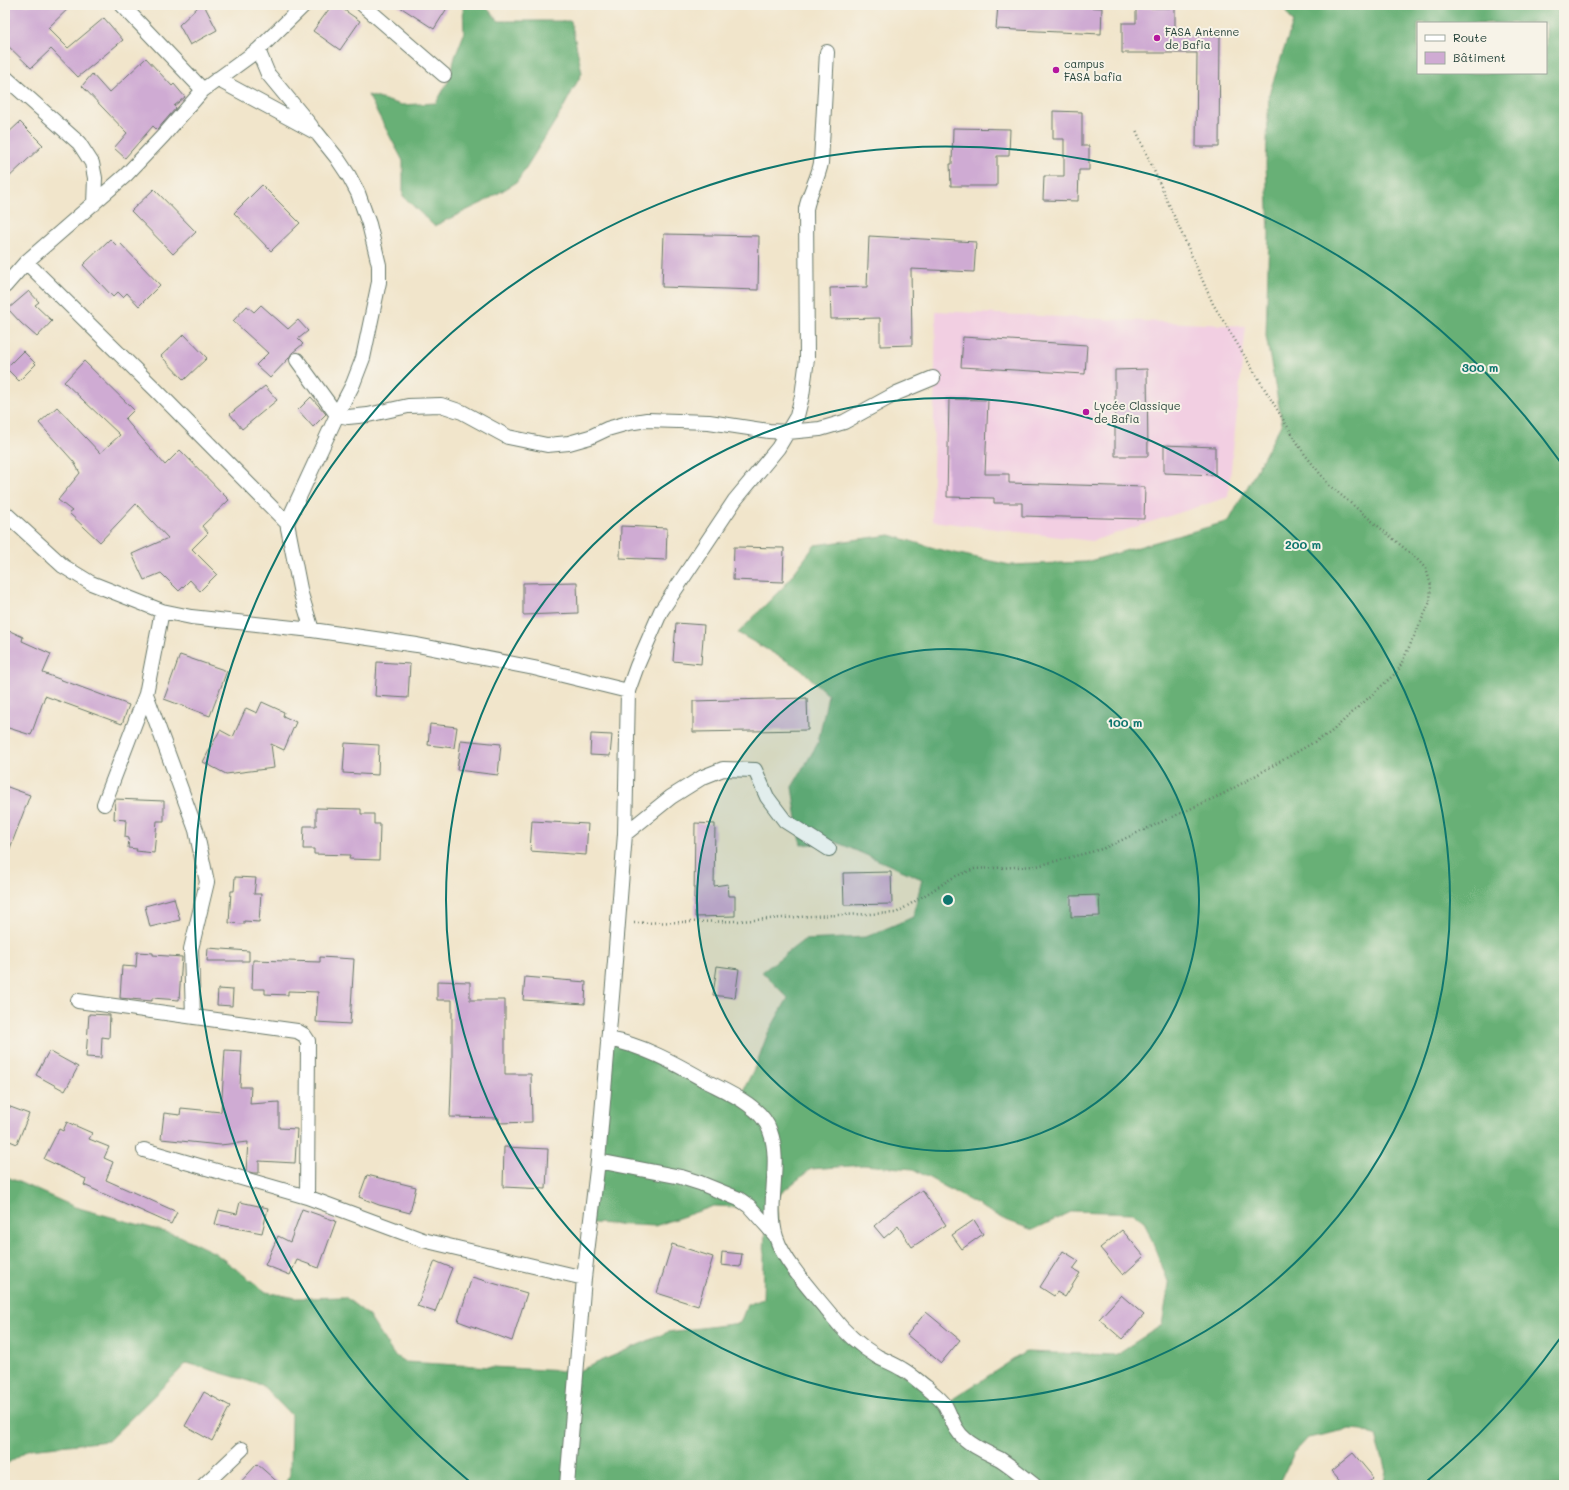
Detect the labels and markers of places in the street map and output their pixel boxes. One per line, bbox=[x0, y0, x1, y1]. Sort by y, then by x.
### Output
place label: FASA Antenne de Bafia bbox=[1165, 24, 1239, 52]
marker: FASA Antenne de Bafia bbox=[1152, 33, 1162, 43]
place label: campus FASA bafia bbox=[1064, 56, 1122, 84]
marker: campus FASA bafia bbox=[1051, 65, 1061, 75]
place label: Lycée Classique de Bafia bbox=[1094, 398, 1181, 426]
marker: Lycée Classique de Bafia bbox=[1081, 407, 1091, 417]
centre of rings bbox=[941, 893, 955, 907]

